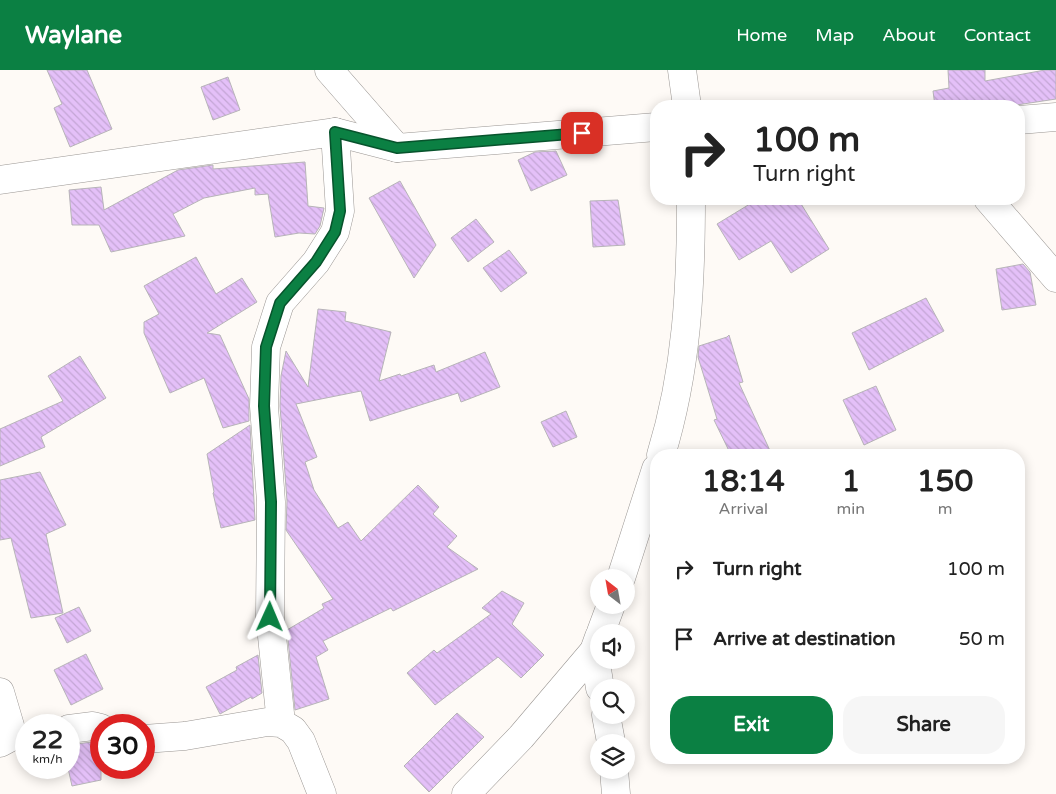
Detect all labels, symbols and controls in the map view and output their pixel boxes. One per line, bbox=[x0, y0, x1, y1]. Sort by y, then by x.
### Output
text: Waylane bbox=[25, 21, 122, 50]
text: Home bbox=[736, 24, 787, 46]
text: Map bbox=[815, 24, 854, 46]
text: About bbox=[882, 24, 936, 46]
text: Contact bbox=[964, 24, 1031, 46]
pin bbox=[561, 112, 603, 154]
icon: arrive bbox=[568, 119, 596, 147]
text: 100 m bbox=[753, 119, 860, 161]
icon: right bbox=[670, 120, 735, 185]
text: Turn right bbox=[753, 161, 855, 187]
text: 18:14 bbox=[702, 463, 785, 500]
text: 1 bbox=[841, 463, 860, 500]
text: 150 bbox=[917, 463, 973, 500]
text: Arrival bbox=[719, 499, 768, 519]
text: min bbox=[837, 499, 865, 519]
text: m bbox=[938, 499, 952, 519]
icon: right bbox=[670, 555, 698, 583]
text: Turn right bbox=[713, 558, 801, 580]
text: 100 m bbox=[947, 558, 1005, 580]
north arrow bbox=[590, 569, 635, 614]
map controls bbox=[590, 569, 635, 779]
position arrow bbox=[243, 590, 295, 642]
button: sound bbox=[590, 624, 635, 669]
icon: arrive bbox=[670, 625, 698, 653]
text: Arrive at destination bbox=[713, 628, 896, 650]
text: 50 m bbox=[959, 628, 1005, 650]
button: search bbox=[590, 679, 635, 724]
button: Exit bbox=[670, 696, 833, 754]
button: Share bbox=[843, 696, 1005, 754]
speed limit sign: 30 bbox=[90, 714, 155, 779]
text: 22 bbox=[32, 725, 63, 755]
button: layers bbox=[590, 734, 635, 779]
text: km/h bbox=[32, 752, 63, 766]

